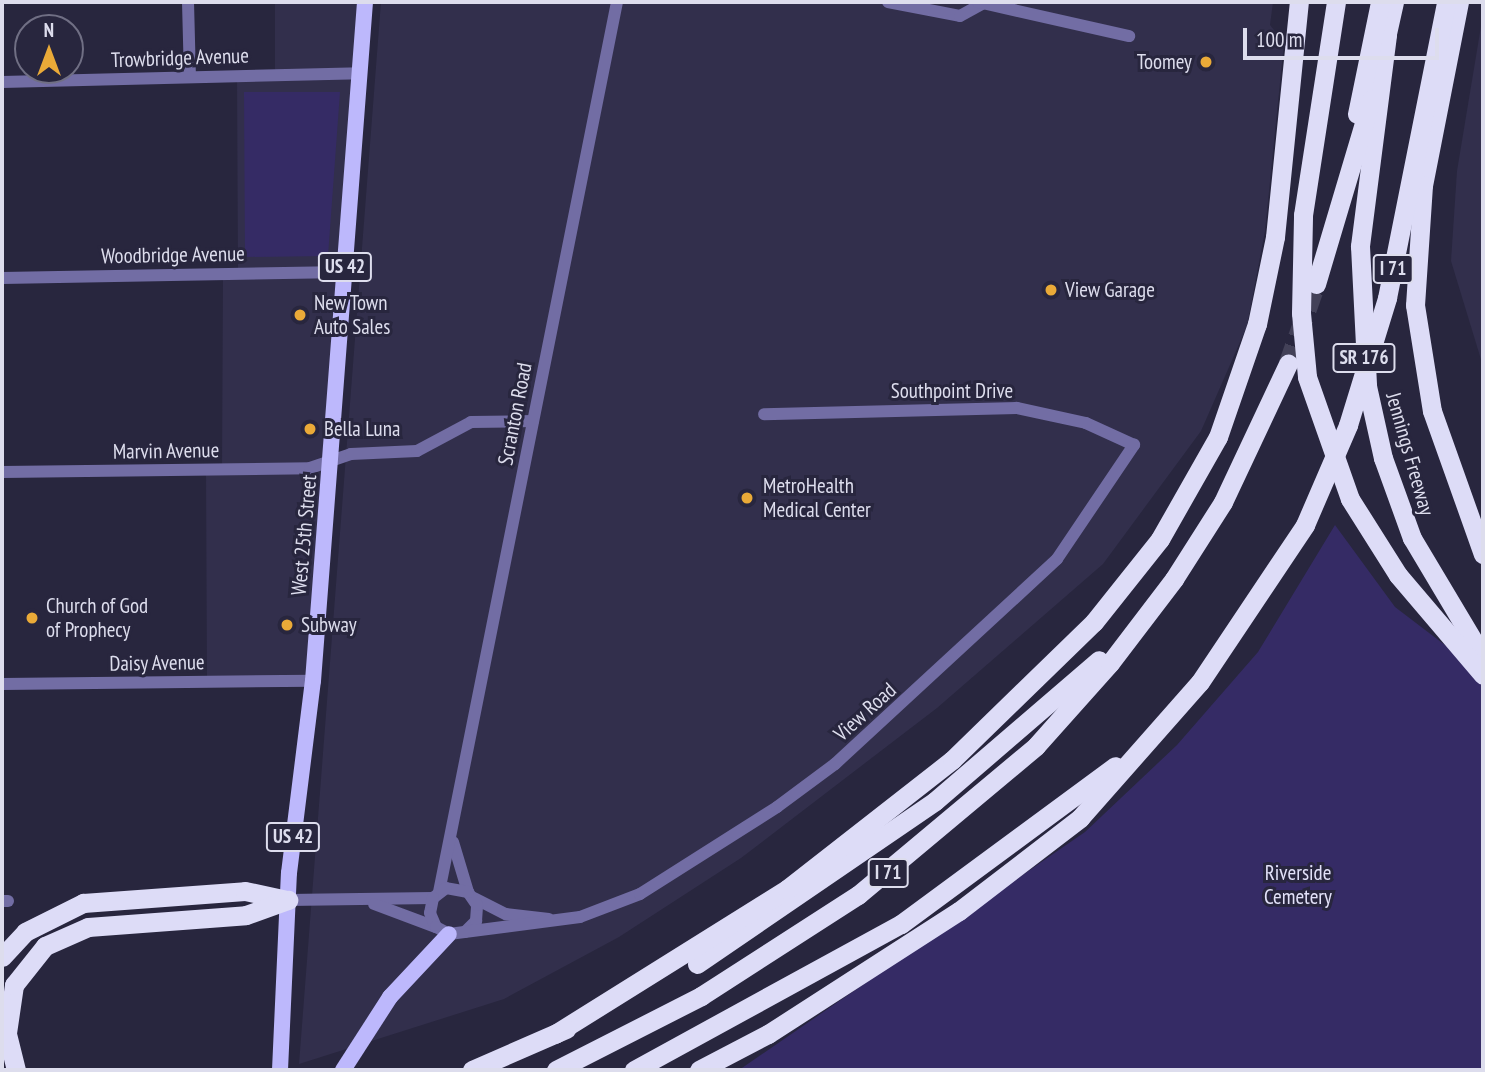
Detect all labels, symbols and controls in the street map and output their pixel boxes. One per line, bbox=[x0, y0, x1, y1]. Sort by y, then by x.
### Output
north arrow bbox=[14, 14, 84, 84]
scale bar bbox=[1247, 14, 1443, 58]
text: N bbox=[44, 18, 54, 42]
text: 100 m bbox=[1256, 26, 1302, 53]
street label: Trowbridge Avenue bbox=[110, 43, 250, 73]
place label: Toomey bbox=[1137, 49, 1192, 75]
marker: Toomey bbox=[1198, 54, 1214, 70]
street label: Woodbridge Avenue bbox=[101, 241, 245, 269]
road number: US 42 bbox=[317, 252, 373, 282]
road number: I 71 bbox=[1372, 254, 1414, 284]
place label: View Garage bbox=[1065, 277, 1155, 303]
marker: View Garage bbox=[1043, 282, 1059, 298]
place label: New Town Auto Sales bbox=[314, 290, 390, 340]
marker: New Town Auto Sales bbox=[292, 307, 308, 323]
road number: SR 176 bbox=[1331, 342, 1397, 374]
street label: Scranton Road bbox=[493, 361, 537, 467]
street label: Southpoint Drive bbox=[891, 378, 1013, 404]
street label: Jennings Freeway bbox=[1380, 390, 1440, 518]
place label: Bella Luna bbox=[324, 416, 400, 442]
marker: Bella Luna bbox=[302, 421, 318, 437]
street label: Marvin Avenue bbox=[112, 437, 220, 465]
place label: MetroHealth Medical Center bbox=[763, 473, 871, 523]
street label: West 25th Street bbox=[286, 474, 322, 596]
marker: MetroHealth Medical Center bbox=[737, 488, 757, 508]
place label: Church of God of Prophecy bbox=[46, 593, 148, 643]
marker: Church of God of Prophecy bbox=[24, 610, 40, 626]
place label: Subway bbox=[301, 612, 357, 638]
marker: Subway bbox=[279, 617, 295, 633]
street label: Daisy Avenue bbox=[109, 650, 205, 676]
street label: View Road bbox=[829, 677, 901, 747]
road number: US 42 bbox=[265, 822, 321, 852]
road number: I 71 bbox=[867, 858, 909, 888]
park label: Riverside Cemetery bbox=[1264, 860, 1332, 910]

